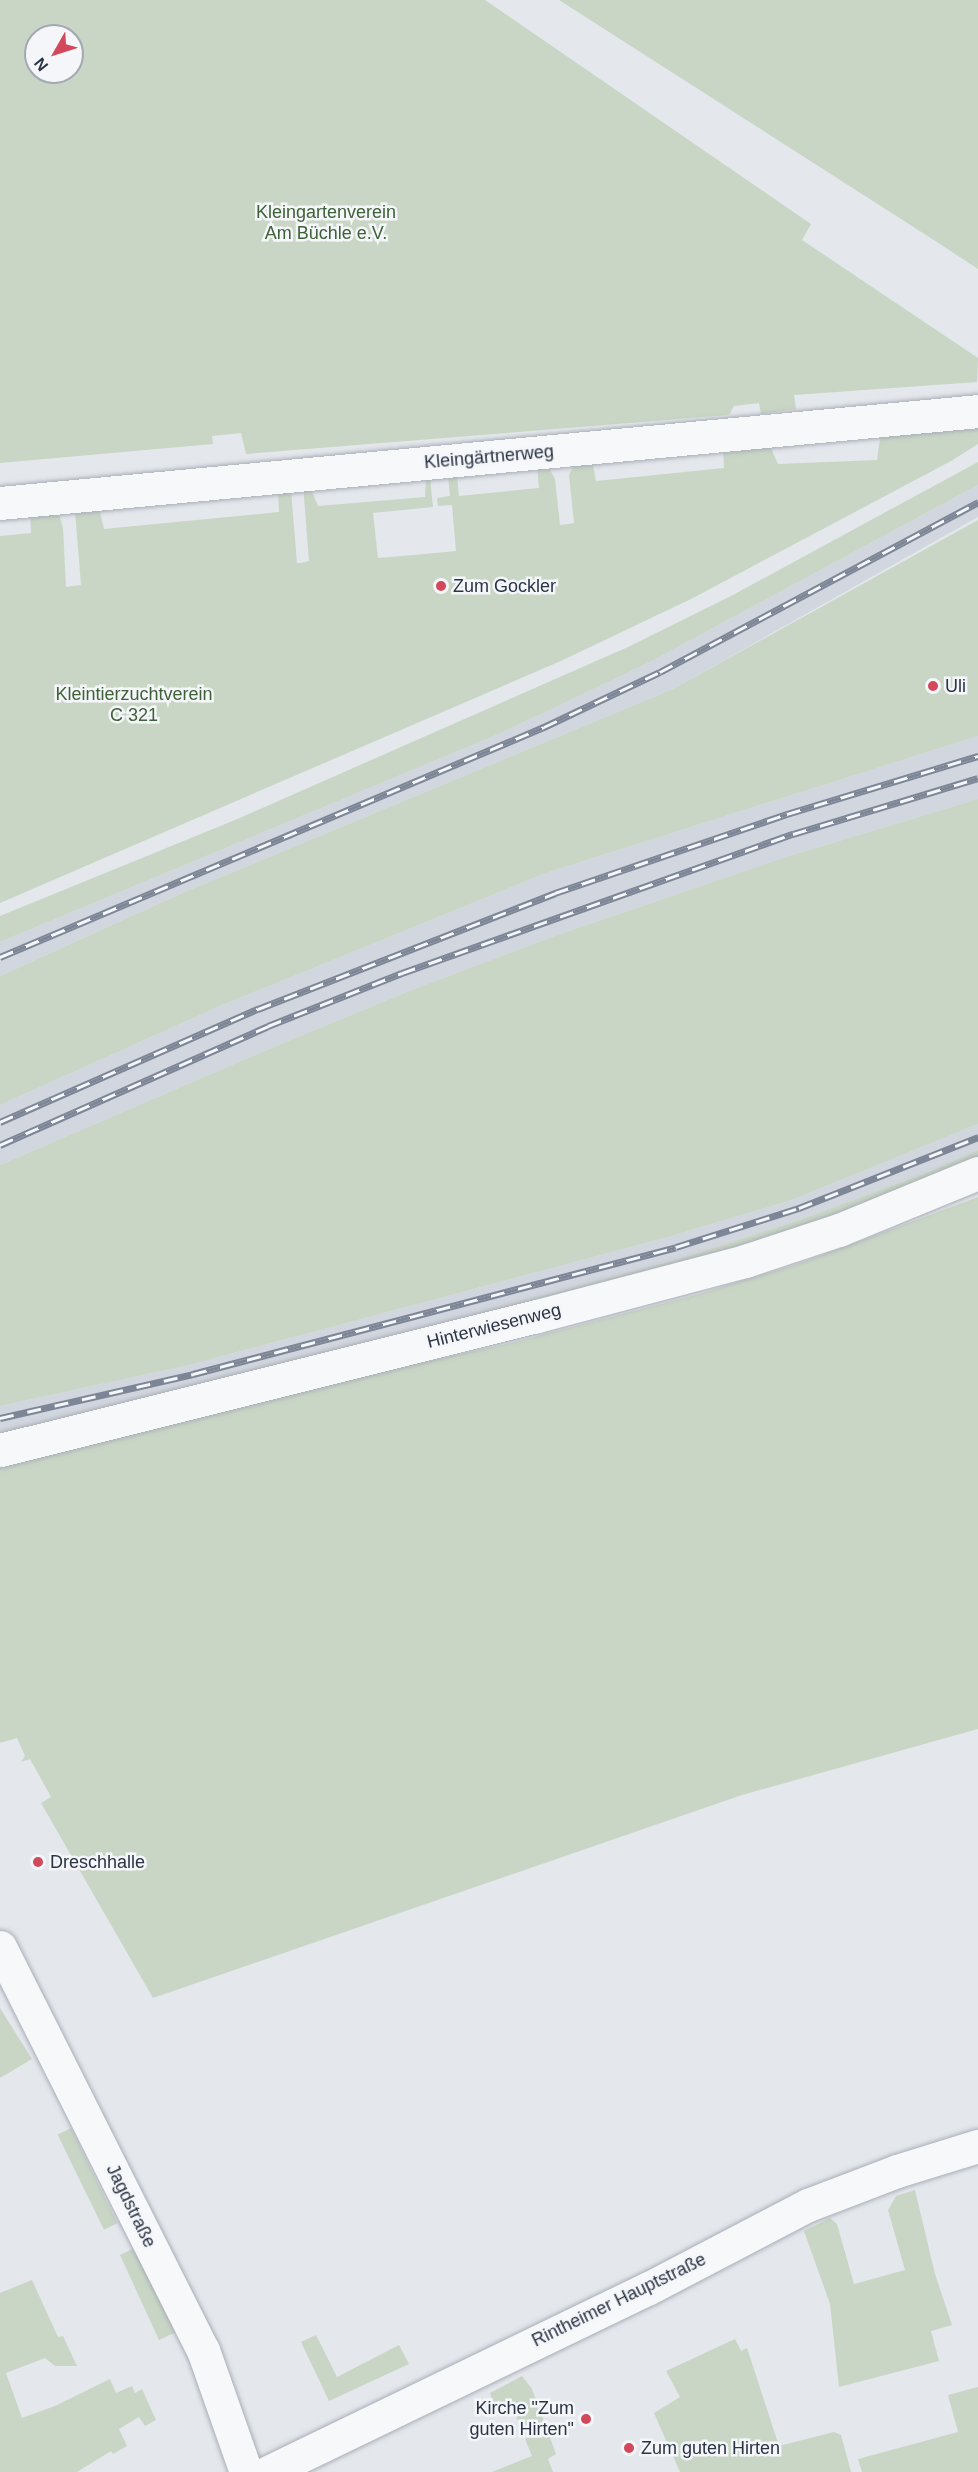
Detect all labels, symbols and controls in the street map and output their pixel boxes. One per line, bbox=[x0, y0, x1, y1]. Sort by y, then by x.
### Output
north arrow bbox=[24, 24, 84, 84]
text: N bbox=[31, 55, 51, 74]
park label: Kleingartenverein Am Büchle e.V. bbox=[256, 202, 396, 244]
street label: Kleingärtnerweg bbox=[423, 441, 555, 473]
place label: Zum Gockler bbox=[453, 575, 556, 597]
marker: Zum Gockler bbox=[434, 579, 448, 593]
place label: Uli bbox=[945, 675, 966, 697]
marker: Uli bbox=[926, 679, 940, 693]
park label: Kleintierzuchtverein C 321 bbox=[55, 684, 213, 726]
street label: Hinterwiesenweg bbox=[425, 1299, 563, 1353]
place label: Dreschhalle bbox=[50, 1851, 145, 1873]
marker: Dreschhalle bbox=[31, 1855, 45, 1869]
street label: Jagdstraße bbox=[102, 2161, 160, 2251]
street label: Rintheimer Hauptstraße bbox=[528, 2248, 710, 2352]
place label: Kirche "Zum guten Hirten" bbox=[470, 2398, 574, 2440]
marker: Kirche "Zum guten Hirten" bbox=[579, 2412, 593, 2426]
place label: Zum guten Hirten bbox=[641, 2437, 780, 2459]
marker: Zum guten Hirten bbox=[622, 2441, 636, 2455]

